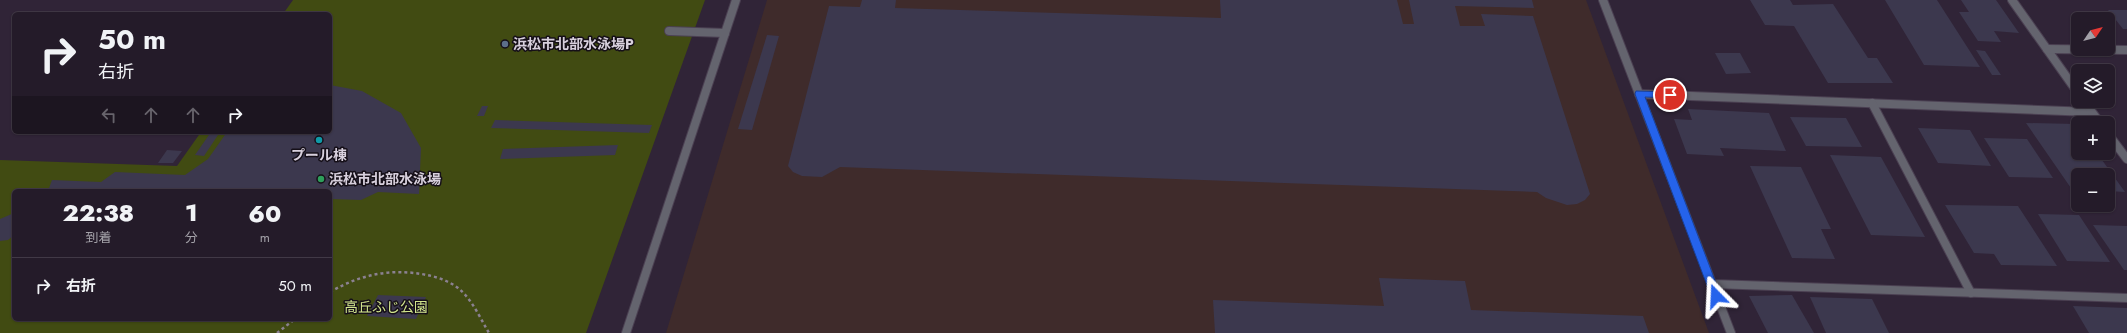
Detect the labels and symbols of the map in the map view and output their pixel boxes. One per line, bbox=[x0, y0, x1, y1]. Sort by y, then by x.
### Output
north arrow bbox=[2071, 12, 2115, 56]
place label: 浜松市北部水泳場P bbox=[513, 34, 634, 54]
marker: 浜松市北部水泳場P bbox=[500, 39, 510, 49]
pin bbox=[1653, 78, 1687, 112]
marker: プール棟 bbox=[314, 135, 324, 145]
place label: プール棟 bbox=[291, 145, 347, 165]
place label: 浜松市北部水泳場 bbox=[329, 169, 441, 189]
marker: 浜松市北部水泳場 bbox=[316, 174, 326, 184]
position arrow bbox=[1695, 275, 1737, 317]
park label: 高丘ふじ公園 bbox=[344, 297, 428, 317]

